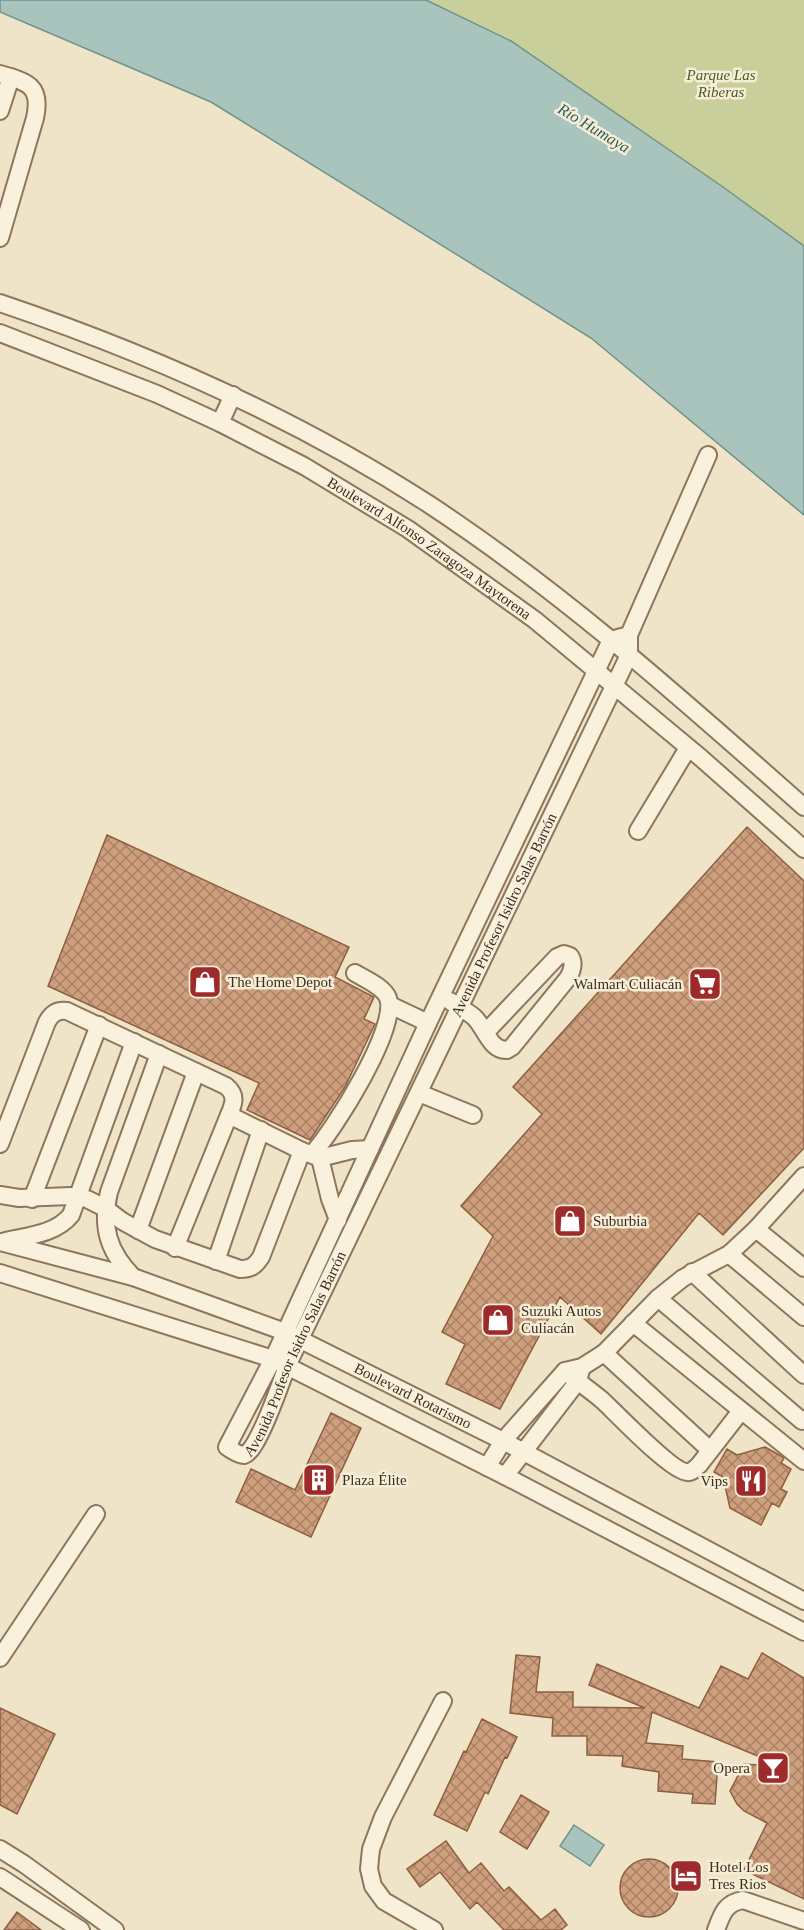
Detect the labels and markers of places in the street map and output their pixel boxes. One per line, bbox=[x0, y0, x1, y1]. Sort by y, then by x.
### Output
shop icon: The Home Depot bbox=[187, 964, 223, 1000]
supermarket icon: Walmart Culiacán bbox=[687, 966, 723, 1002]
place label: The Home Depot bbox=[228, 974, 333, 990]
place label: Walmart Culiacán bbox=[574, 976, 682, 992]
shop icon: Suburbia bbox=[552, 1203, 588, 1239]
place label: Suburbia bbox=[593, 1213, 648, 1229]
shop icon: Suzuki Autos Culiacán bbox=[480, 1302, 516, 1338]
place label: Suzuki Autos Culiacán bbox=[521, 1303, 602, 1336]
building icon: Plaza Élite bbox=[301, 1462, 337, 1498]
restaurant icon: Vips bbox=[733, 1463, 769, 1499]
place label: Plaza Élite bbox=[342, 1472, 407, 1488]
place label: Vips bbox=[701, 1473, 728, 1489]
bar icon: Opera bbox=[755, 1750, 791, 1786]
place label: Opera bbox=[713, 1760, 750, 1776]
hotel icon: Hotel Los Tres Rios bbox=[668, 1858, 704, 1894]
place label: Hotel Los Tres Rios bbox=[709, 1859, 769, 1892]

